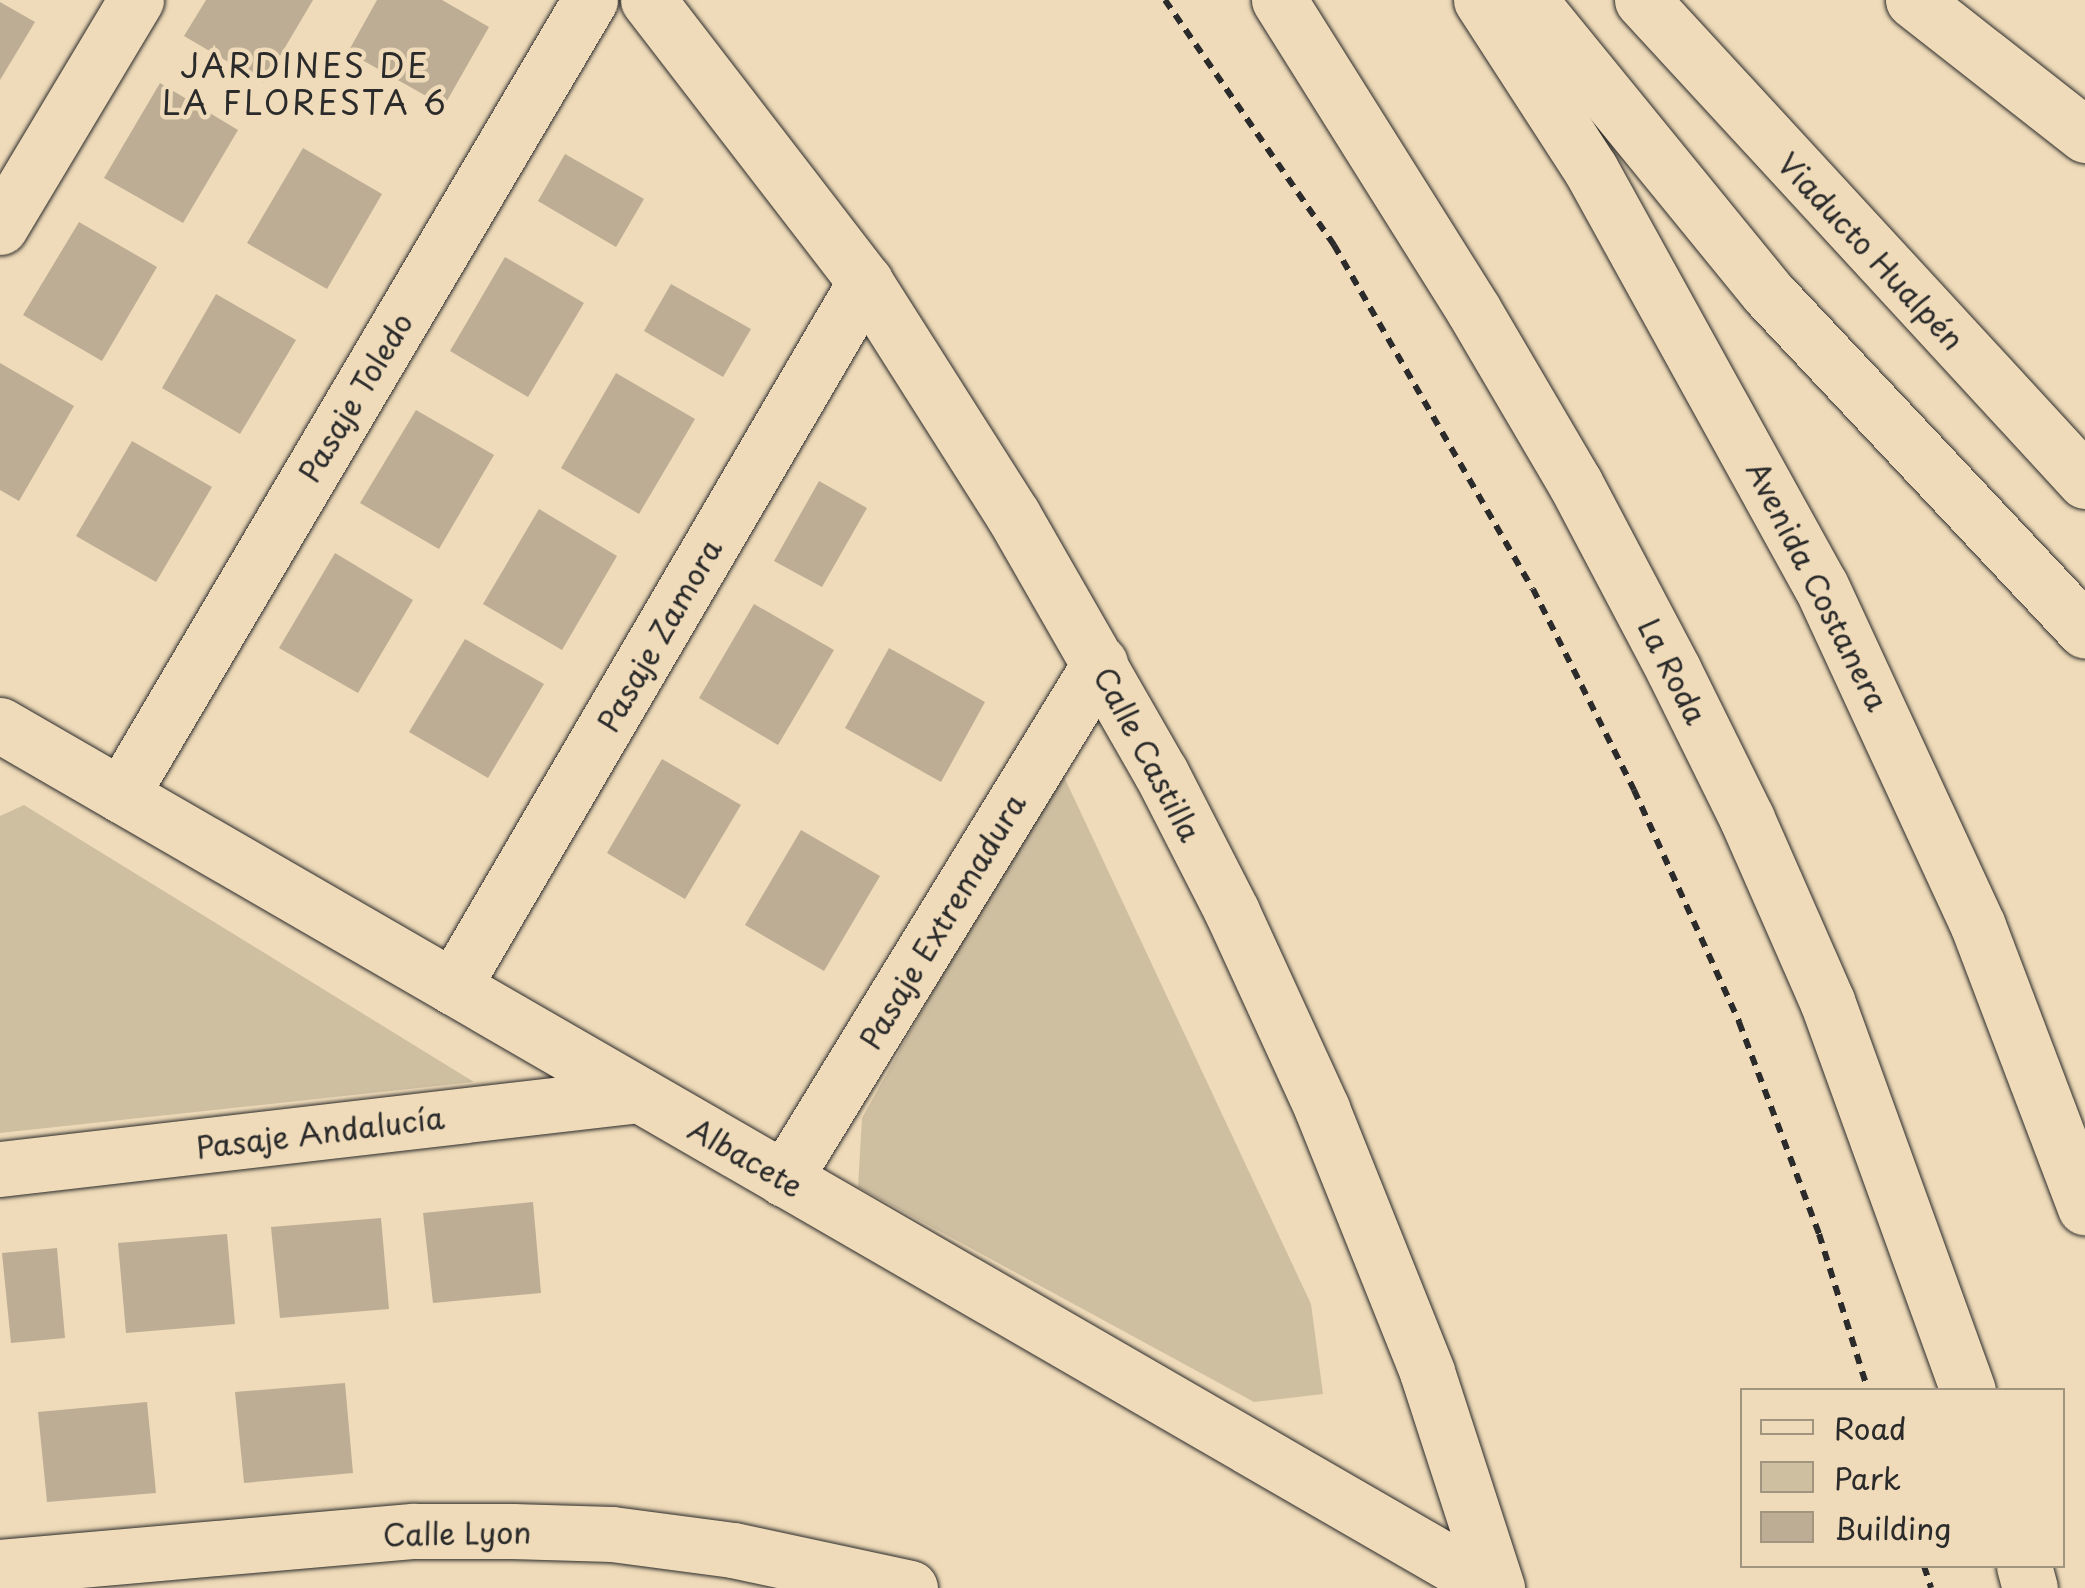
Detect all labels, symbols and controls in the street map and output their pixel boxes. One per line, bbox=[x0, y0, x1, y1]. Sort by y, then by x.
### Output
district label: JARDINES DE LA FLORESTA 6 bbox=[164, 47, 446, 122]
street label: Viaducto Hualpén bbox=[1770, 145, 1972, 357]
street label: Pasaje Toledo bbox=[290, 306, 420, 488]
street label: Avenida Costanera bbox=[1740, 455, 1896, 717]
street label: Pasaje Zamora bbox=[590, 533, 728, 737]
street label: La Roda bbox=[1630, 610, 1716, 732]
street label: Calle Castilla bbox=[1087, 660, 1209, 848]
street label: Pasaje Extremadura bbox=[852, 787, 1032, 1055]
street label: Pasaje Andalucía bbox=[194, 1099, 446, 1165]
street label: Albacete bbox=[683, 1110, 809, 1204]
legend bbox=[1740, 1388, 2065, 1568]
text: Road bbox=[1834, 1405, 1907, 1450]
text: Park bbox=[1834, 1455, 1901, 1500]
text: Building bbox=[1834, 1505, 1951, 1550]
street label: Calle Lyon bbox=[382, 1514, 532, 1552]

